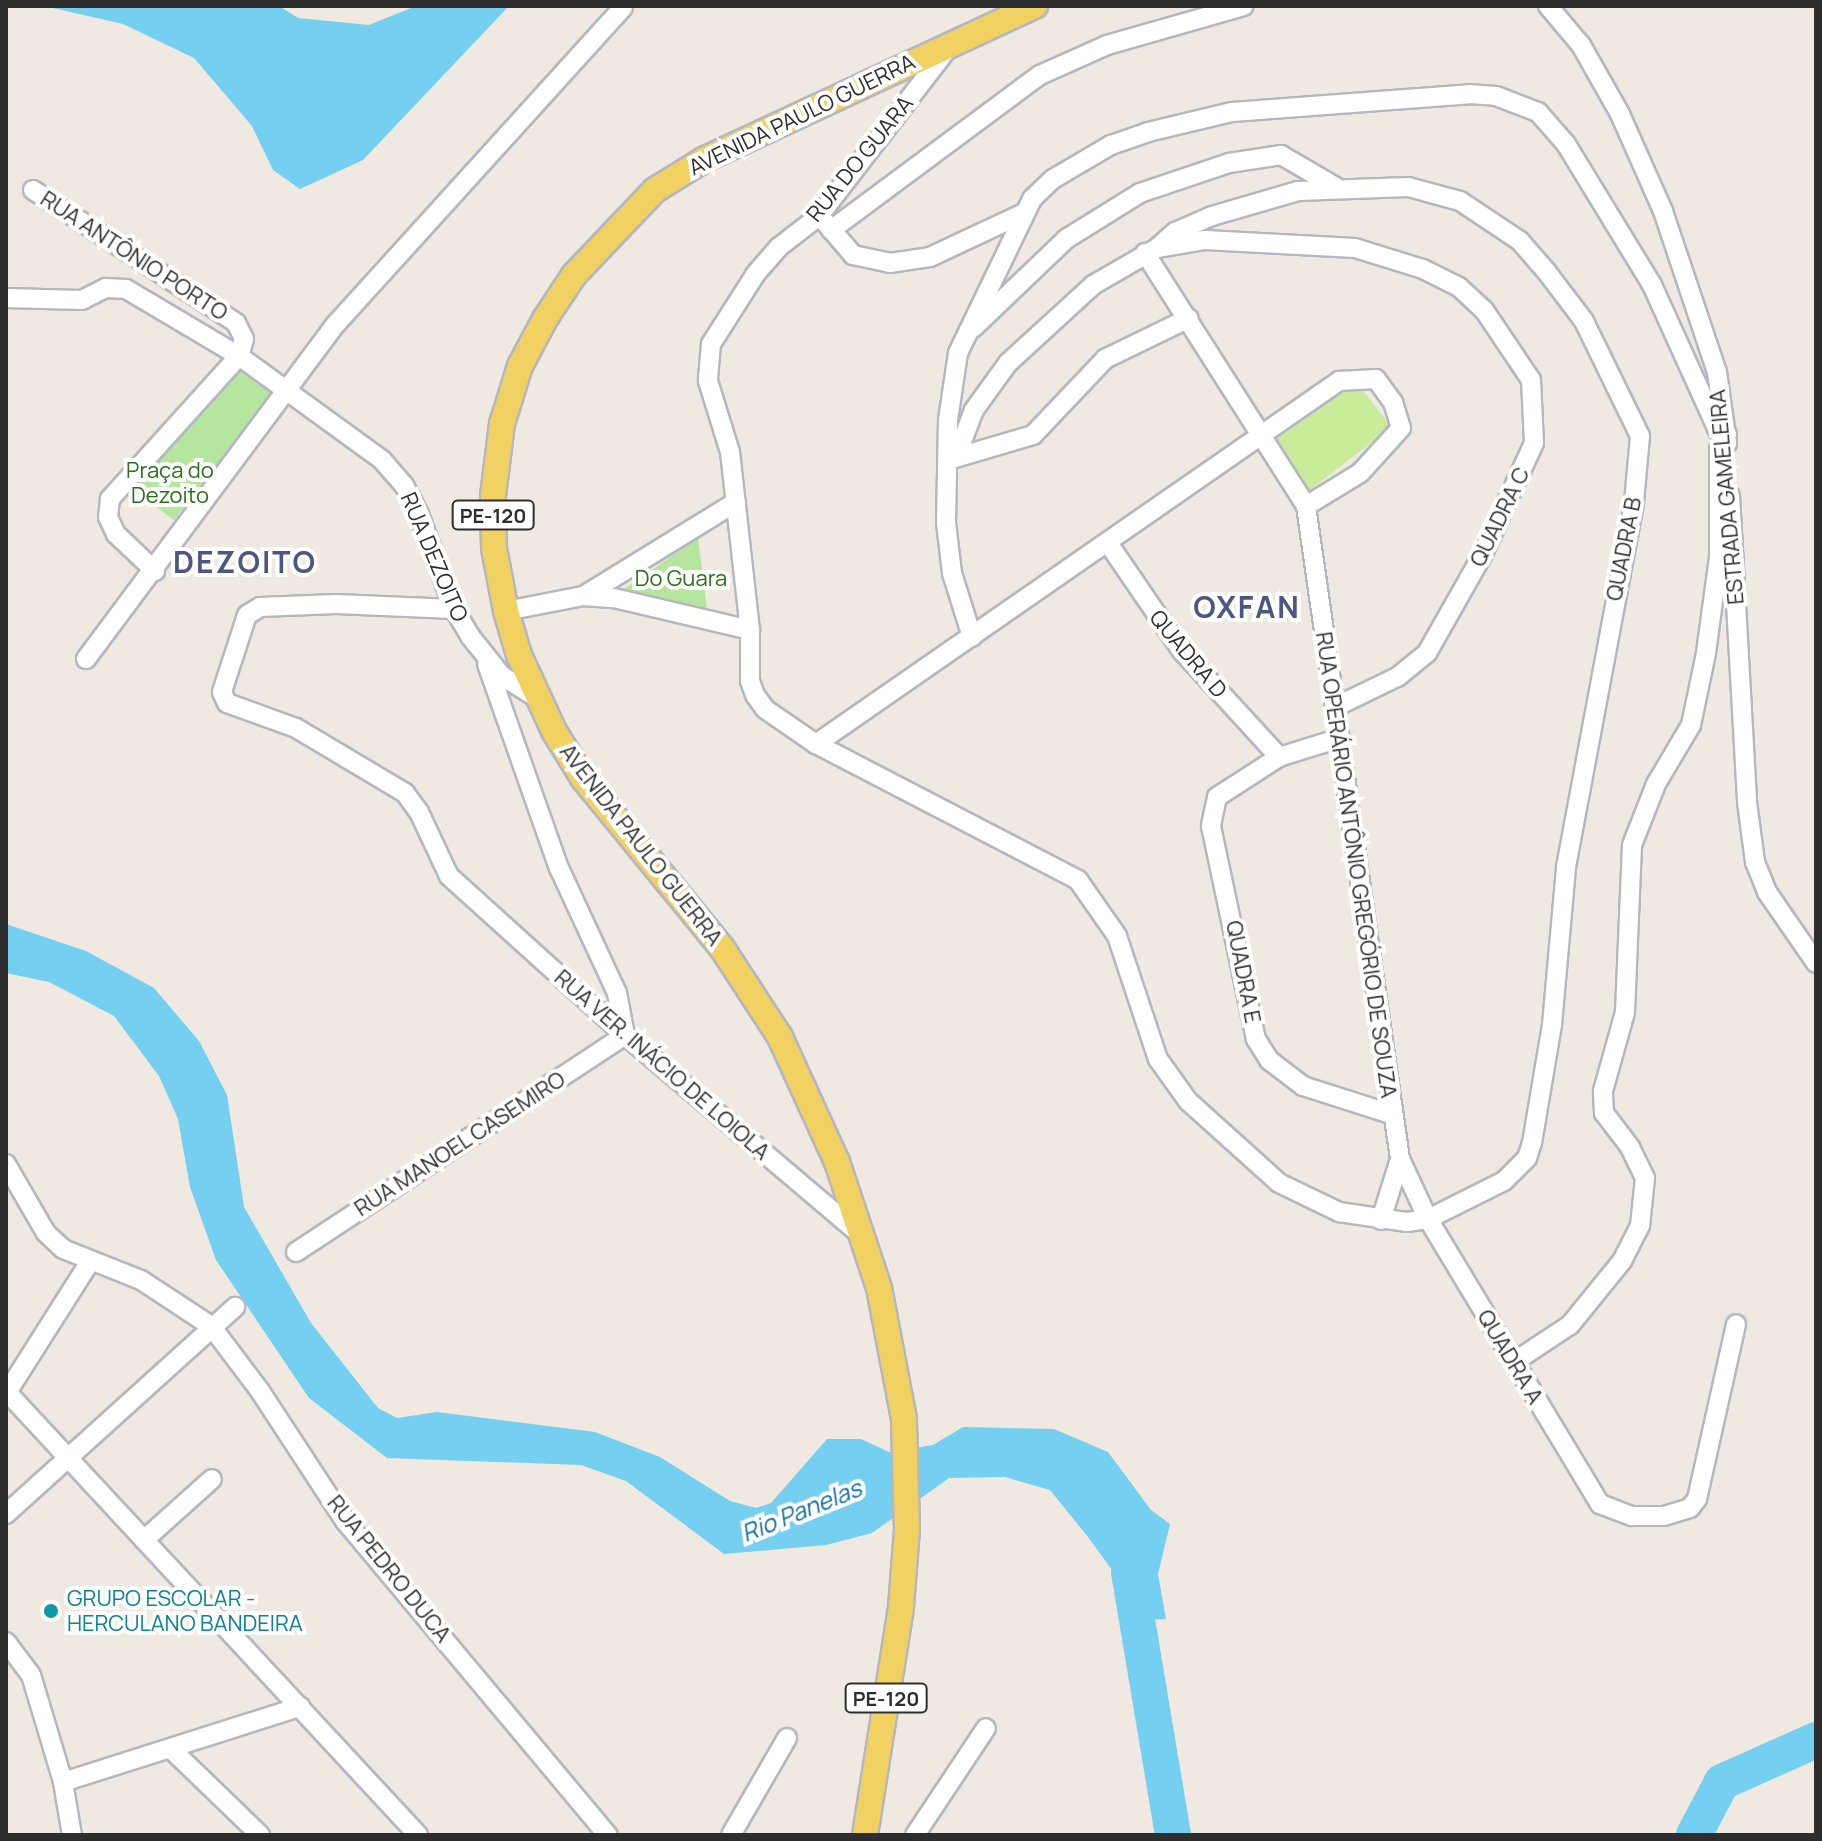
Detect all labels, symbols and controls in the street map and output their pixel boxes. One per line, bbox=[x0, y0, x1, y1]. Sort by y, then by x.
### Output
street label: AVENIDA PAULO GUERRA bbox=[685, 49, 919, 181]
street label: RUA DO GUARA bbox=[801, 91, 919, 227]
street label: RUA ANTÔNIO PORTO bbox=[36, 186, 232, 326]
street label: ESTRADA GAMELEIRA bbox=[1704, 388, 1750, 606]
park label: Praça do Dezoito bbox=[126, 457, 214, 508]
street label: QUADRA C bbox=[1465, 463, 1535, 571]
street label: RUA DEZOITO bbox=[395, 488, 473, 626]
street label: QUADRA B bbox=[1601, 495, 1647, 603]
road number: PE-120 bbox=[451, 499, 535, 531]
district label: DEZOITO bbox=[173, 544, 317, 580]
park label: Do Guara bbox=[635, 566, 727, 592]
district label: OXFAN bbox=[1193, 589, 1301, 625]
street label: QUADRA D bbox=[1144, 605, 1232, 703]
street label: RUA OPERÁRIO ANTÔNIO GREGÓRIO DE SOUZA bbox=[1310, 630, 1402, 1100]
street label: AVENIDA PAULO GUERRA bbox=[554, 739, 728, 951]
street label: QUADRA E bbox=[1220, 918, 1266, 1026]
street label: RUA VER. INÁCIO DE LOIOLA bbox=[549, 964, 775, 1166]
street label: RUA MANOEL CASEMIRO bbox=[349, 1066, 571, 1222]
street label: QUADRA A bbox=[1472, 1305, 1548, 1409]
water label: Rio Panelas bbox=[737, 1473, 865, 1547]
street label: RUA PEDRO DUCA bbox=[322, 1490, 456, 1648]
place label: GRUPO ESCOLAR - HERCULANO BANDEIRA bbox=[67, 1585, 303, 1636]
marker: GRUPO ESCOLAR - HERCULANO BANDEIRA bbox=[42, 1602, 60, 1620]
road number: PE-120 bbox=[844, 1682, 928, 1714]

